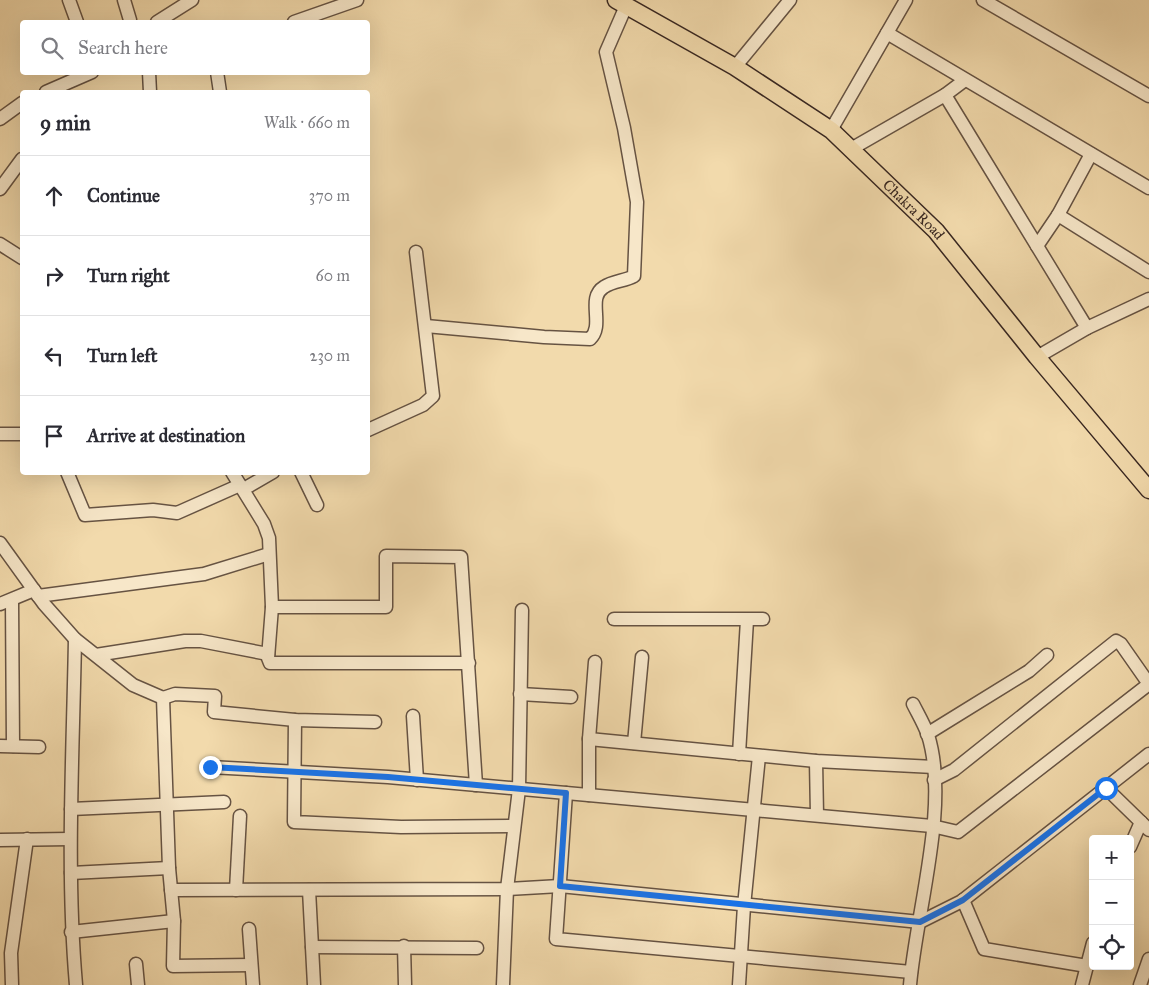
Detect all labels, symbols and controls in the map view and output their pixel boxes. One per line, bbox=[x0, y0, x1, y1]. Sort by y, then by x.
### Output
search box bbox=[20, 20, 370, 75]
icon: search bbox=[38, 34, 66, 62]
text: Search here bbox=[78, 36, 168, 59]
text: 9 min bbox=[40, 110, 91, 136]
text: Walk · 660 m bbox=[264, 113, 350, 132]
street label: Chakra Road bbox=[879, 176, 949, 244]
icon: ahead bbox=[40, 182, 68, 210]
text: Continue bbox=[87, 184, 160, 207]
text: 370 m bbox=[309, 186, 350, 205]
icon: right bbox=[40, 262, 68, 290]
text: Turn right bbox=[87, 264, 170, 287]
text: 60 m bbox=[316, 266, 350, 285]
icon: left bbox=[40, 342, 68, 370]
text: Turn left bbox=[87, 344, 157, 367]
text: 230 m bbox=[310, 346, 350, 365]
icon: arrive bbox=[40, 422, 68, 450]
text: Arrive at destination bbox=[87, 424, 245, 447]
route end bbox=[199, 756, 222, 779]
route start bbox=[1095, 777, 1118, 800]
map controls bbox=[1089, 835, 1134, 970]
button: + bbox=[1089, 835, 1134, 880]
button: − bbox=[1089, 880, 1134, 925]
button: locate bbox=[1089, 925, 1134, 970]

